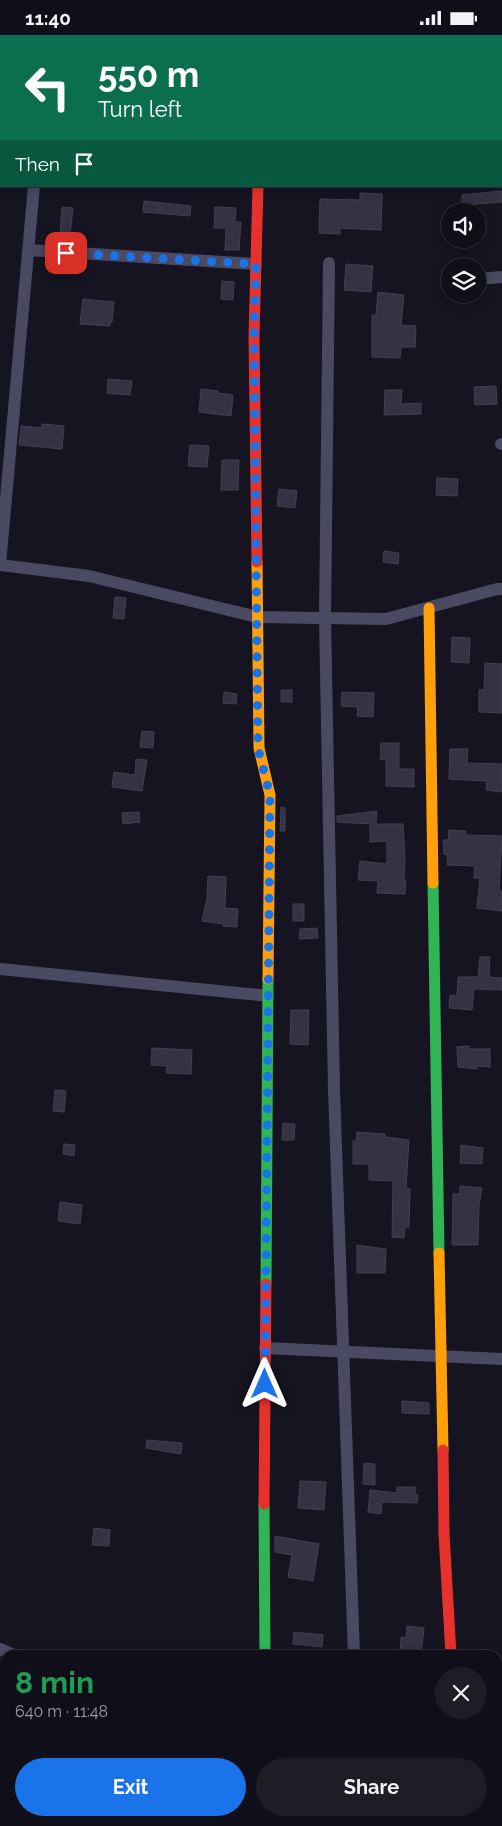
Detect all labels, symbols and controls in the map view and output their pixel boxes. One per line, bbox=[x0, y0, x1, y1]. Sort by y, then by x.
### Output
text: 11:40 bbox=[25, 7, 71, 29]
text: 550 m bbox=[98, 54, 199, 95]
icon: left bbox=[15, 55, 80, 120]
text: Turn left bbox=[98, 96, 182, 122]
icon: arrive bbox=[70, 150, 98, 178]
text: Then bbox=[15, 153, 60, 175]
map controls bbox=[441, 203, 486, 303]
button: sound bbox=[441, 203, 486, 248]
pin bbox=[45, 232, 87, 274]
icon: arrive bbox=[52, 239, 80, 267]
button: layers bbox=[441, 258, 486, 303]
position arrow bbox=[238, 1357, 290, 1409]
text: 8 min bbox=[15, 1665, 94, 1700]
button: close bbox=[435, 1667, 487, 1719]
text: 640 m · 11:48 bbox=[15, 1702, 108, 1721]
button: Exit bbox=[15, 1758, 246, 1816]
button: Share bbox=[256, 1758, 487, 1816]

